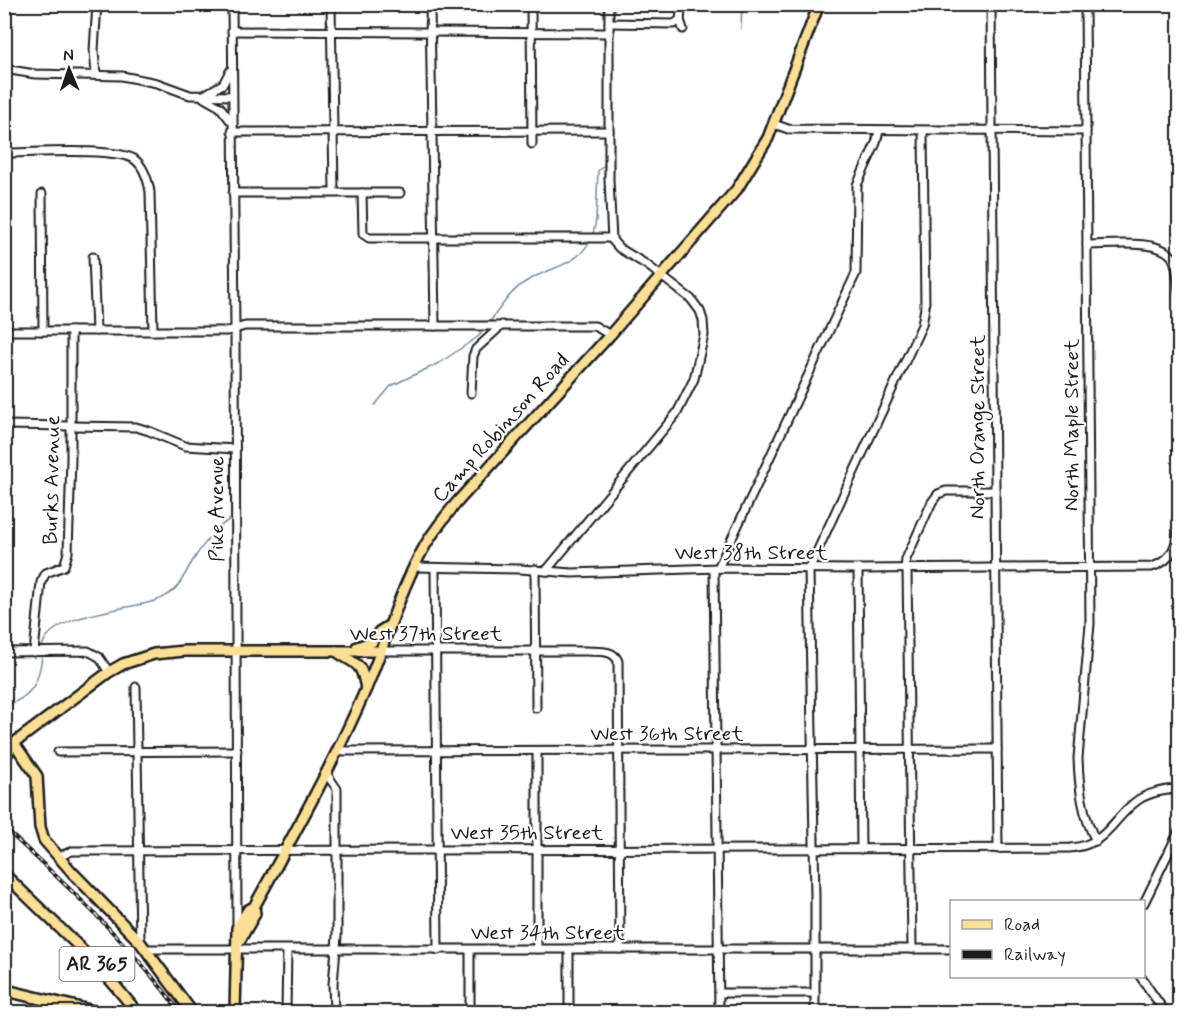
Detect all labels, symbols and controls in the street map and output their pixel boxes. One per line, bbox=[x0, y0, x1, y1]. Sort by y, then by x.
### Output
north arrow bbox=[39, 39, 99, 99]
text: N bbox=[63, 45, 74, 66]
street label: North Orange Street bbox=[964, 334, 993, 519]
street label: North Maple Street bbox=[1058, 338, 1086, 511]
street label: Camp Robinson Road bbox=[426, 347, 576, 509]
street label: Burks Avenue bbox=[37, 415, 67, 545]
street label: Pike Avenue bbox=[203, 456, 231, 562]
street label: West 38th Street bbox=[674, 539, 828, 567]
street label: West 37th Street bbox=[350, 620, 503, 648]
street label: West 36th Street bbox=[590, 720, 744, 748]
street label: West 35th Street bbox=[451, 819, 604, 847]
legend bbox=[950, 900, 1145, 978]
text: Road bbox=[1004, 913, 1040, 937]
street label: West 34th Street bbox=[471, 919, 626, 947]
text: Railway bbox=[1004, 943, 1066, 967]
road number: AR 365 bbox=[60, 947, 134, 981]

